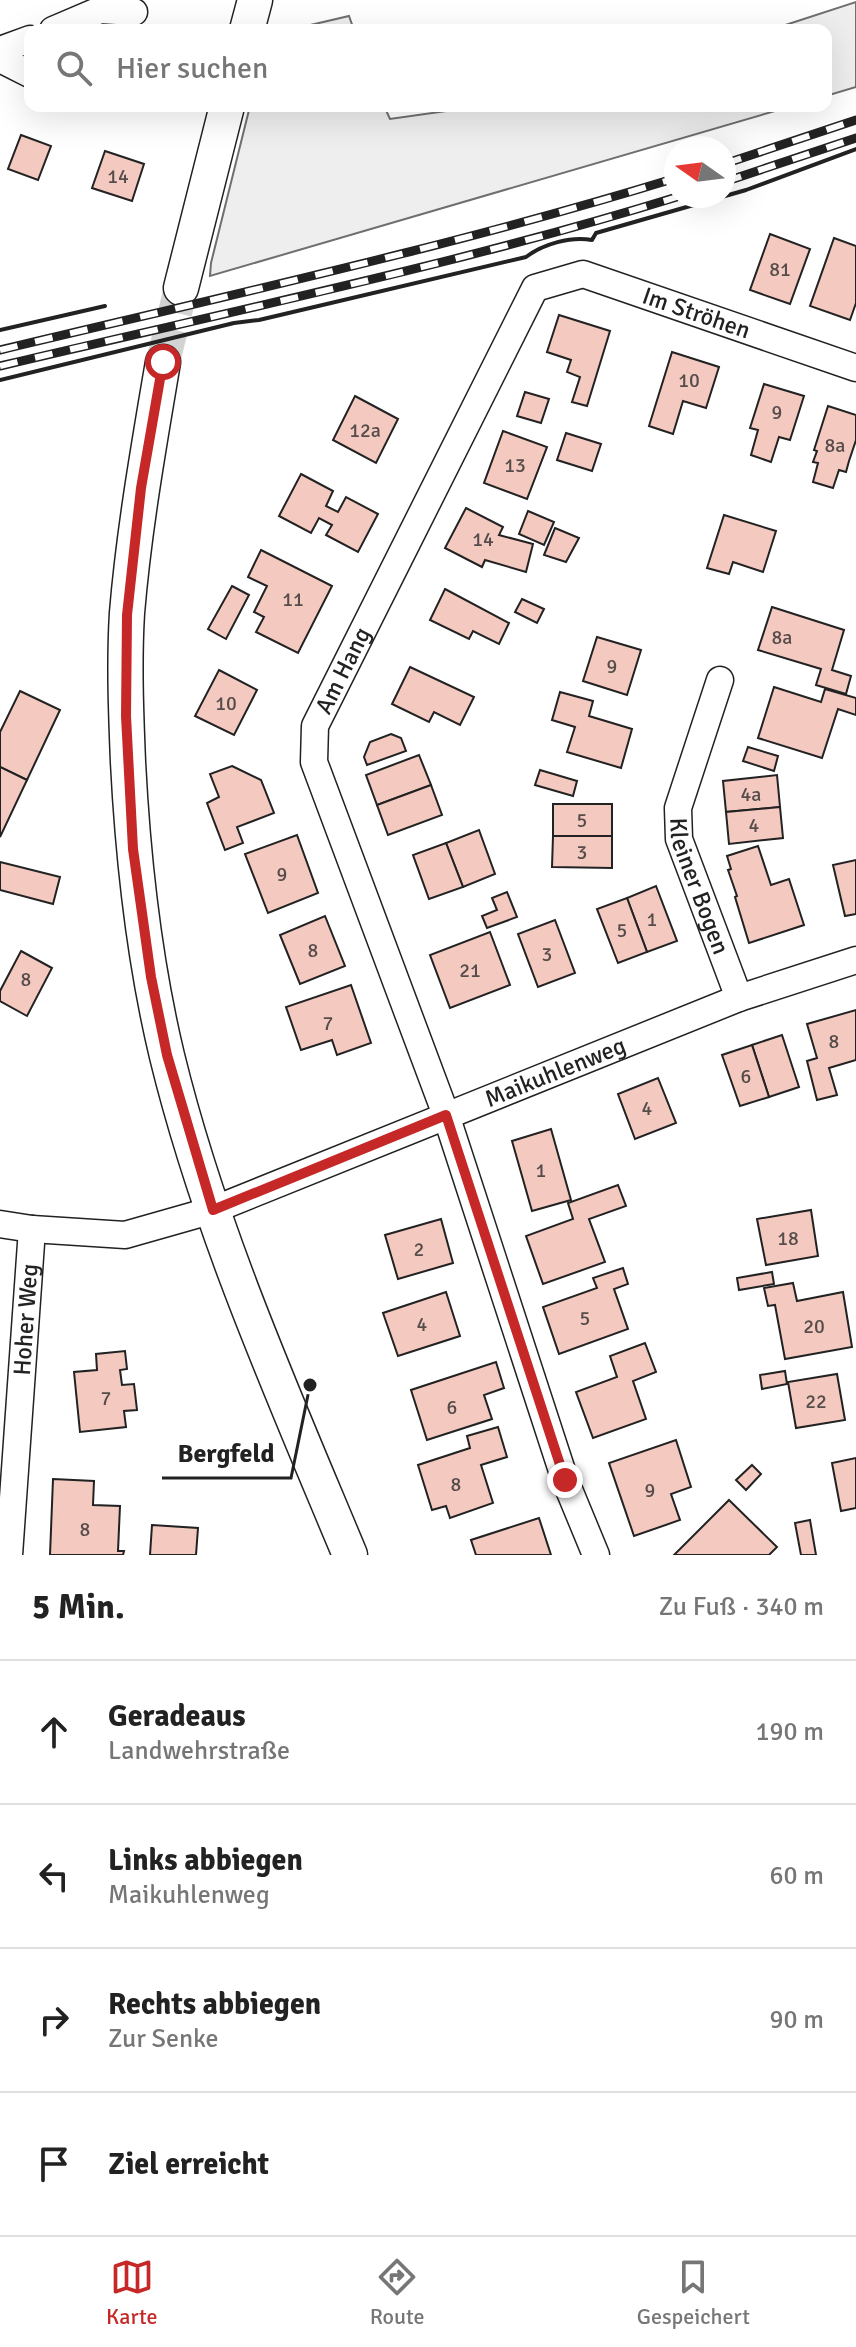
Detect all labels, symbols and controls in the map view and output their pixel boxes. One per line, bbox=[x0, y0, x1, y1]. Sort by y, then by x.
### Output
search box bbox=[24, 24, 832, 112]
icon: search bbox=[52, 46, 96, 90]
text: Hier suchen bbox=[116, 50, 268, 87]
north arrow bbox=[664, 136, 736, 208]
house number: 14 bbox=[107, 164, 129, 189]
house number: 81 bbox=[769, 257, 791, 282]
street label: Im Ströhen bbox=[638, 281, 754, 345]
route start bbox=[145, 344, 181, 380]
house number: 10 bbox=[678, 368, 700, 393]
house number: 9 bbox=[772, 400, 782, 425]
house number: 12a bbox=[349, 418, 381, 443]
house number: 8a bbox=[825, 433, 845, 458]
house number: 13 bbox=[504, 453, 526, 478]
house number: 14 bbox=[472, 527, 494, 552]
house number: 11 bbox=[282, 587, 304, 612]
street label: Am Hang bbox=[309, 622, 377, 719]
house number: 8a bbox=[772, 625, 792, 650]
house number: 9 bbox=[607, 654, 617, 679]
house number: 10 bbox=[215, 691, 237, 716]
house number: 4a bbox=[741, 782, 761, 807]
house number: 5 bbox=[577, 808, 587, 833]
house number: 4 bbox=[749, 813, 760, 838]
street label: Kleiner Bogen bbox=[663, 817, 736, 959]
house number: 3 bbox=[577, 840, 587, 865]
house number: 9 bbox=[277, 862, 287, 887]
house number: 1 bbox=[647, 907, 657, 932]
house number: 5 bbox=[617, 918, 627, 943]
house number: 8 bbox=[308, 938, 318, 963]
house number: 3 bbox=[542, 942, 552, 967]
house number: 21 bbox=[459, 958, 481, 983]
house number: 8 bbox=[21, 967, 31, 992]
house number: 7 bbox=[323, 1011, 333, 1036]
house number: 8 bbox=[829, 1029, 839, 1054]
street label: Maikuhlenweg bbox=[480, 1030, 630, 1114]
house number: 6 bbox=[741, 1064, 751, 1089]
house number: 4 bbox=[642, 1096, 653, 1121]
house number: 1 bbox=[536, 1158, 546, 1183]
house number: 18 bbox=[777, 1226, 799, 1251]
house number: 2 bbox=[414, 1237, 424, 1262]
street label: Hoher Weg bbox=[7, 1263, 45, 1377]
house number: 5 bbox=[580, 1306, 590, 1331]
house number: 4 bbox=[417, 1312, 428, 1337]
house number: 20 bbox=[803, 1314, 825, 1339]
house number: 7 bbox=[101, 1386, 111, 1411]
house number: 22 bbox=[805, 1389, 827, 1414]
house number: 6 bbox=[447, 1395, 457, 1420]
callout: Bergfeld bbox=[162, 1428, 291, 1478]
text: Bergfeld bbox=[177, 1438, 275, 1470]
route end bbox=[547, 1462, 583, 1498]
house number: 8 bbox=[451, 1472, 461, 1497]
house number: 9 bbox=[645, 1478, 655, 1503]
house number: 8 bbox=[80, 1517, 90, 1542]
text: 5 Min. bbox=[32, 1586, 125, 1628]
text: Zu Fuß · 340 m bbox=[659, 1591, 824, 1623]
text: Geradeaus bbox=[108, 1698, 246, 1735]
icon: ahead bbox=[32, 1710, 76, 1754]
text: 190 m bbox=[755, 1716, 824, 1748]
text: Landwehrstraße bbox=[108, 1735, 290, 1767]
text: Links abbiegen bbox=[108, 1842, 303, 1879]
icon: left bbox=[32, 1854, 76, 1898]
text: 60 m bbox=[769, 1860, 824, 1892]
text: Maikuhlenweg bbox=[108, 1879, 270, 1911]
text: Rechts abbiegen bbox=[108, 1986, 321, 2023]
icon: right bbox=[32, 1998, 76, 2042]
text: 90 m bbox=[769, 2004, 824, 2036]
text: Zur Senke bbox=[108, 2023, 219, 2055]
icon: arrive bbox=[32, 2142, 76, 2186]
text: Ziel erreicht bbox=[108, 2146, 269, 2183]
tab: Karte bbox=[106, 2255, 157, 2330]
tab: Route bbox=[370, 2255, 425, 2330]
tab: Gespeichert bbox=[637, 2255, 750, 2330]

